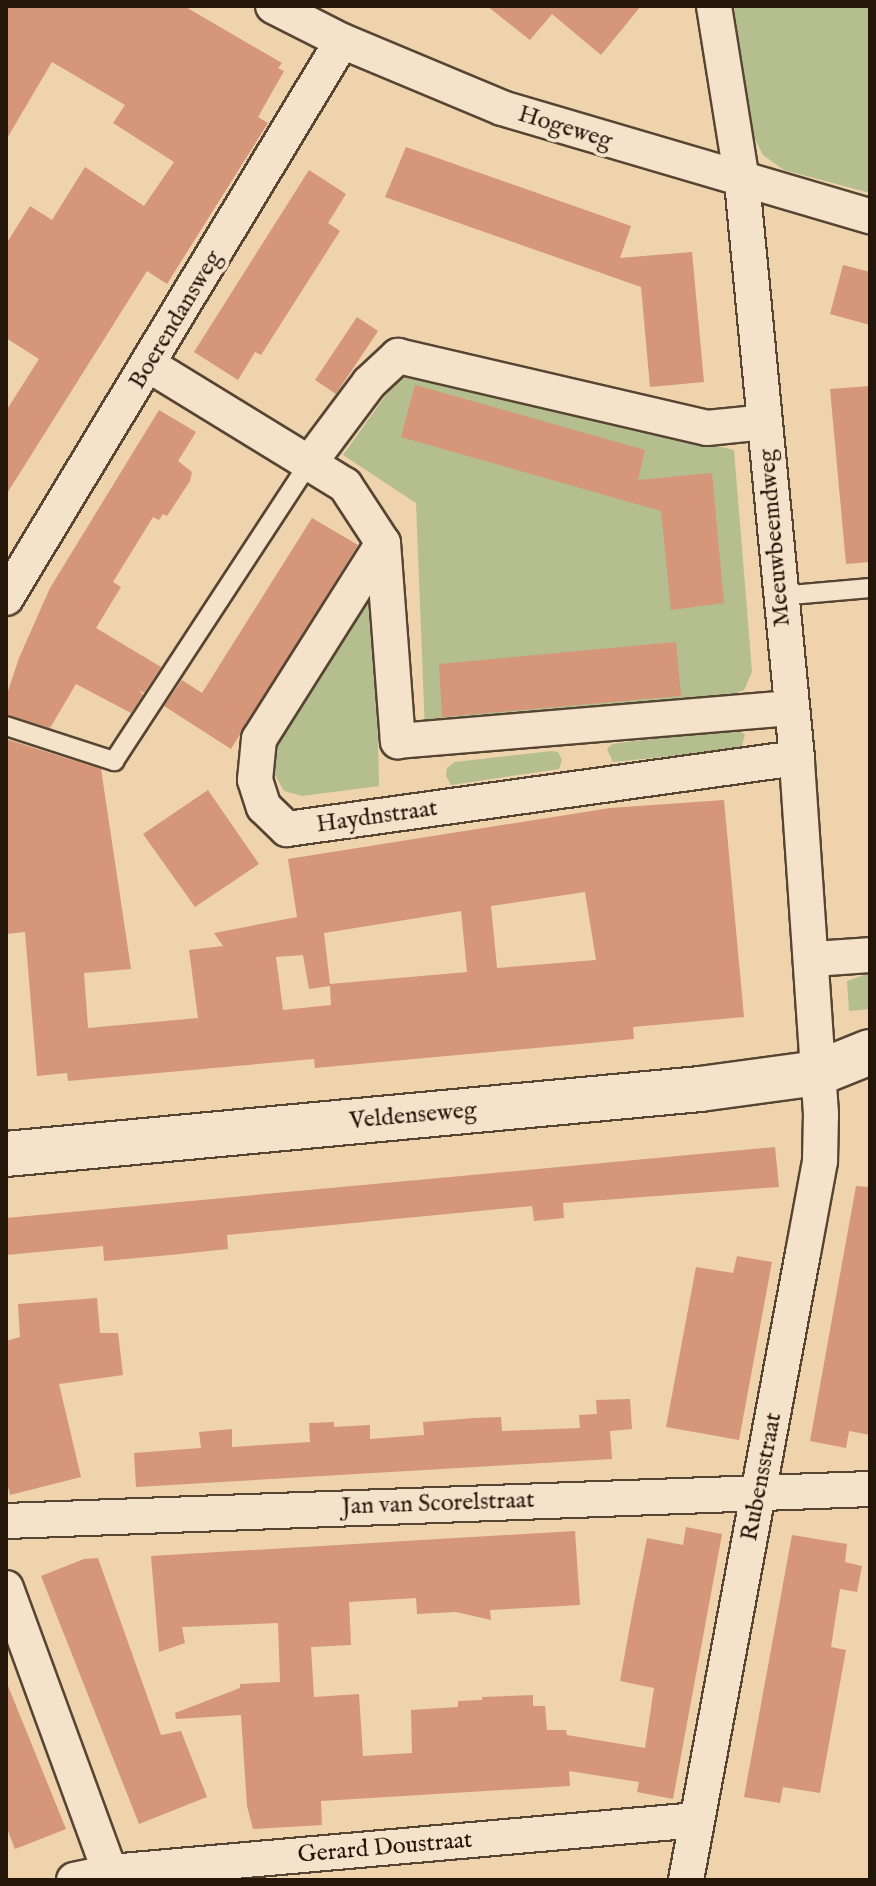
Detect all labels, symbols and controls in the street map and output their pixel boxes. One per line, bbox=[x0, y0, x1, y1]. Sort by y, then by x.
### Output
street label: Hogeweg bbox=[514, 100, 616, 156]
street label: Boerendansweg bbox=[123, 245, 229, 395]
street label: Meeuwbeemdweg bbox=[753, 448, 797, 628]
street label: Haydnstraat bbox=[315, 794, 439, 840]
street label: Veldenseweg bbox=[348, 1096, 478, 1136]
street label: Rubensstraat bbox=[735, 1410, 789, 1544]
street label: Jan van Scorelstraat bbox=[341, 1486, 535, 1522]
street label: Gerard Doustraat bbox=[297, 1826, 473, 1870]

